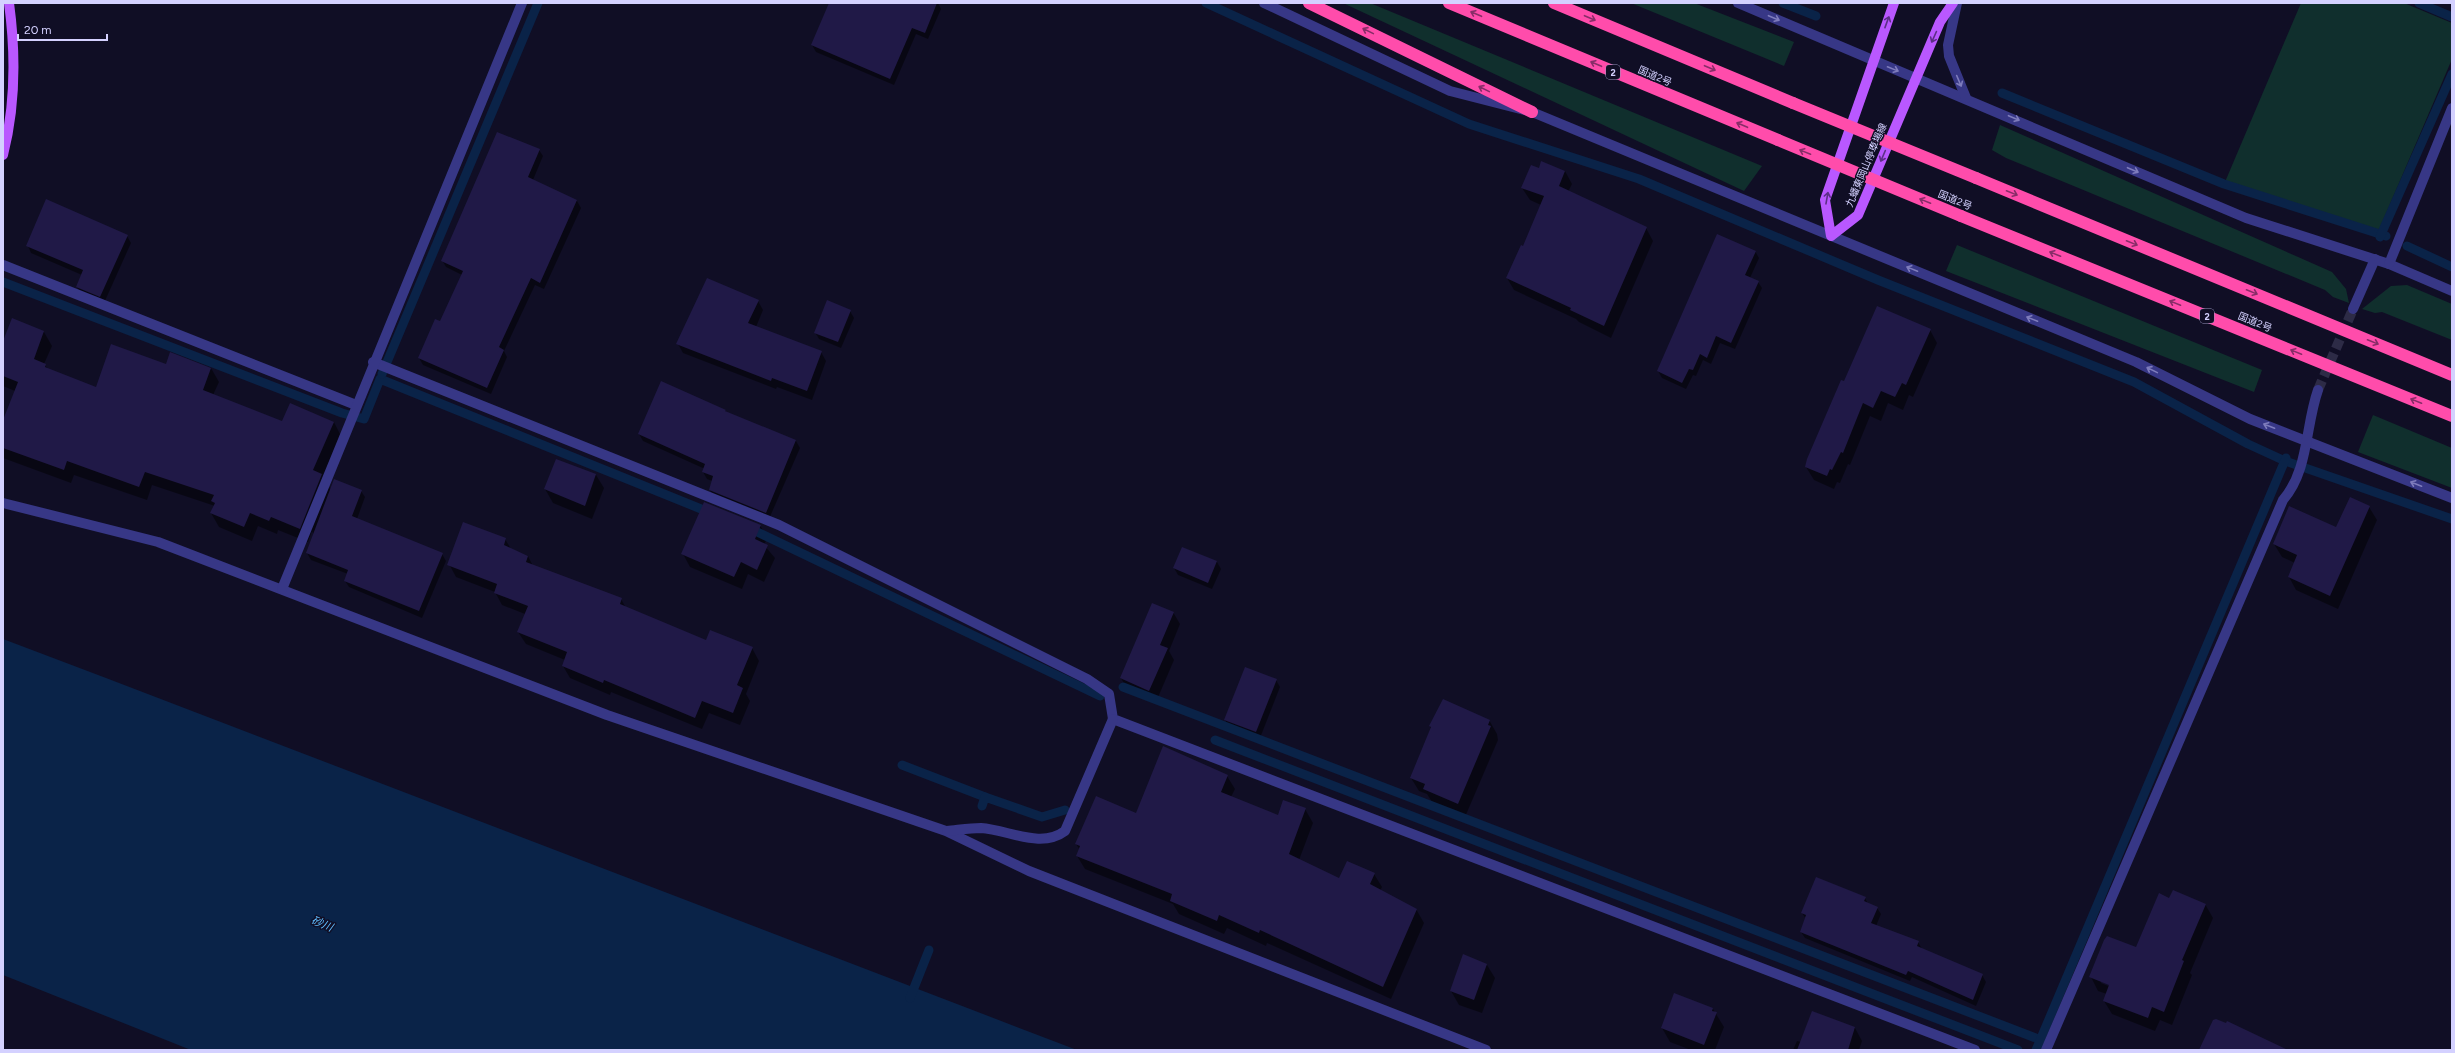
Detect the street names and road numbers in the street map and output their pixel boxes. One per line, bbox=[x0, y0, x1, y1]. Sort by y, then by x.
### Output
street label: 国道2号 bbox=[1636, 63, 1674, 89]
road number: 2 bbox=[1606, 65, 1620, 79]
street label: 九蟠東岡山停車場線 bbox=[1842, 121, 1890, 209]
street label: 国道2号 bbox=[1936, 187, 1974, 213]
road number: 2 bbox=[2200, 309, 2214, 323]
street label: 国道2号 bbox=[2236, 309, 2274, 335]

